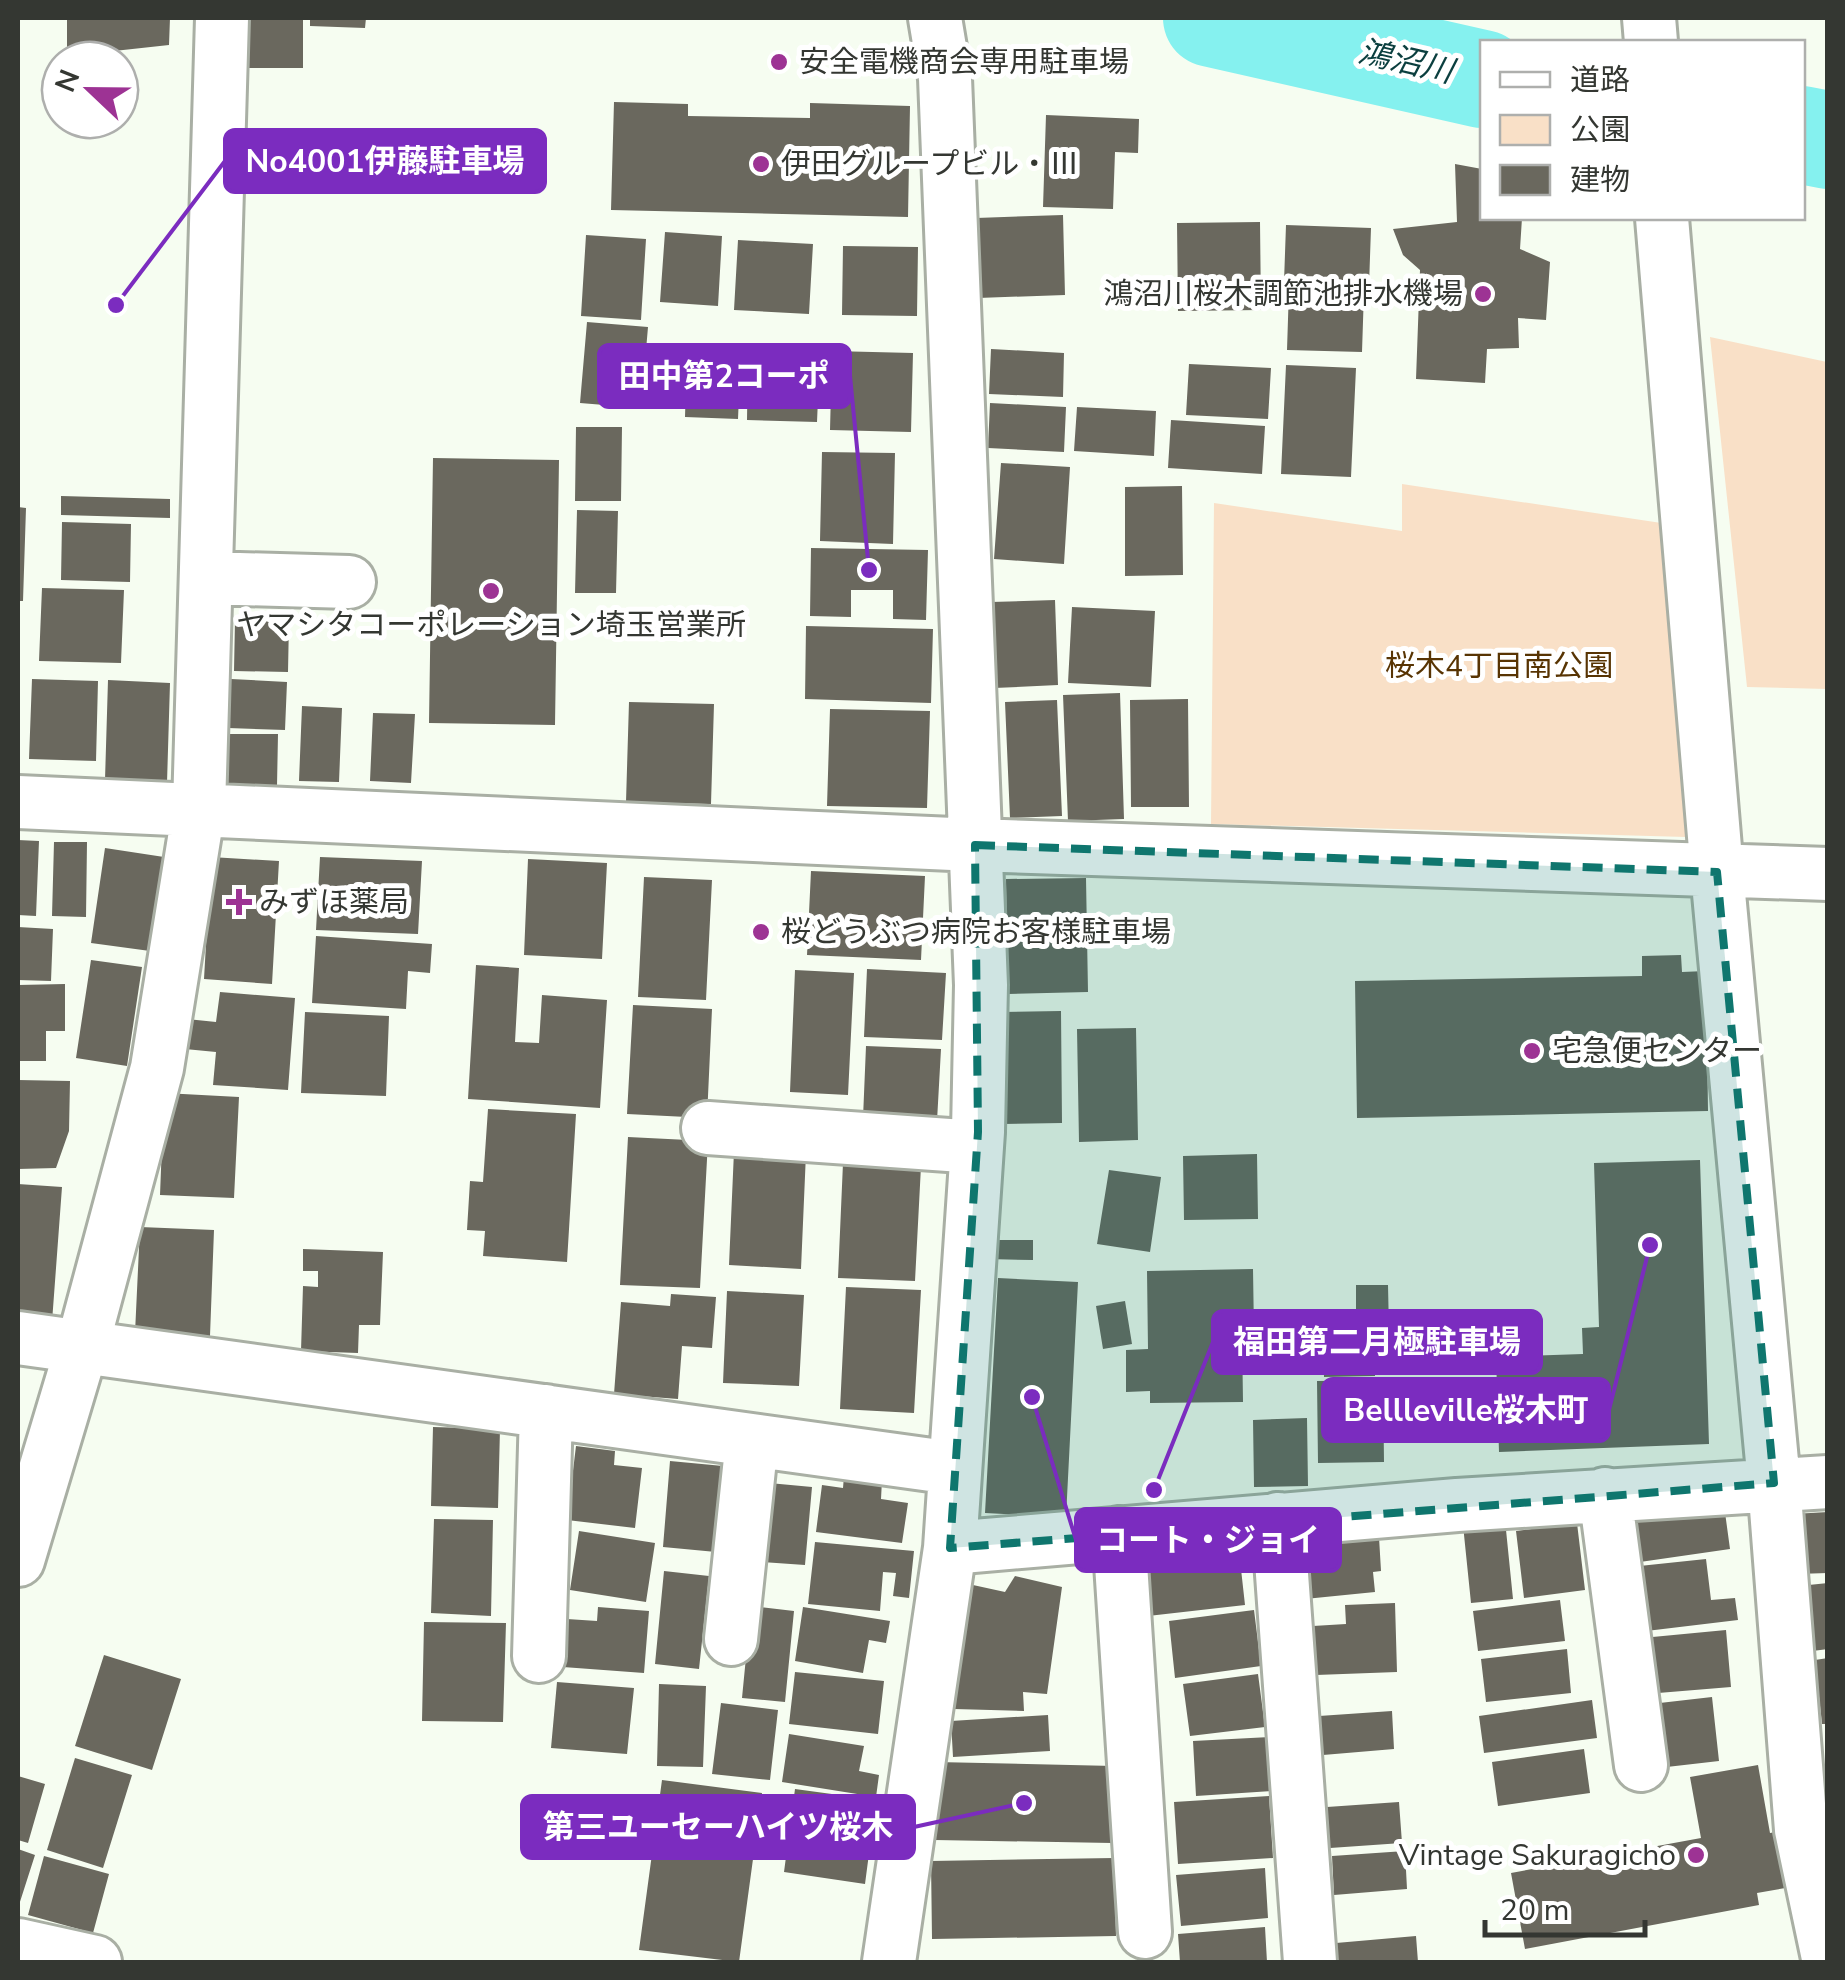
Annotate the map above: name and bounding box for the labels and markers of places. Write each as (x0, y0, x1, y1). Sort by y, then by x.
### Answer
place label: 安全電機商会専用駐車場 (799, 42, 1129, 83)
marker: 安全電機商会専用駐車場 (768, 51, 790, 73)
callout: No4001伊藤駐車場 (225, 130, 545, 192)
place label: 伊田グループビル・Ⅲ (781, 144, 1079, 185)
marker: 伊田グループビル・Ⅲ (750, 153, 772, 175)
place label: 鴻沼川桜木調節池排水機場 (1103, 274, 1463, 315)
marker: 鴻沼川桜木調節池排水機場 (1472, 283, 1494, 305)
callout: 田中第2コーポ (599, 345, 850, 407)
marker: ヤマシタコーポレーション埼玉営業所 (480, 580, 502, 602)
place label: ヤマシタコーポレーション埼玉営業所 (236, 605, 746, 646)
place label: みずほ薬局 (259, 882, 409, 923)
marker: みずほ薬局 (228, 891, 250, 913)
place label: 桜どうぶつ病院お客様駐車場 (781, 912, 1171, 953)
marker: 桜どうぶつ病院お客様駐車場 (750, 921, 772, 943)
place label: 宅急便センター (1552, 1031, 1762, 1072)
marker: 宅急便センター (1521, 1040, 1543, 1062)
callout: 福田第二月極駐車場 (1213, 1311, 1541, 1373)
callout: Bellleville桜木町 (1323, 1379, 1609, 1441)
callout: コート・ジョイ (1076, 1509, 1340, 1571)
callout: 第三ユーセーハイツ桜木 (522, 1796, 914, 1858)
place label: Vintage Sakuragicho (1398, 1835, 1676, 1876)
marker: Vintage Sakuragicho (1685, 1844, 1707, 1866)

